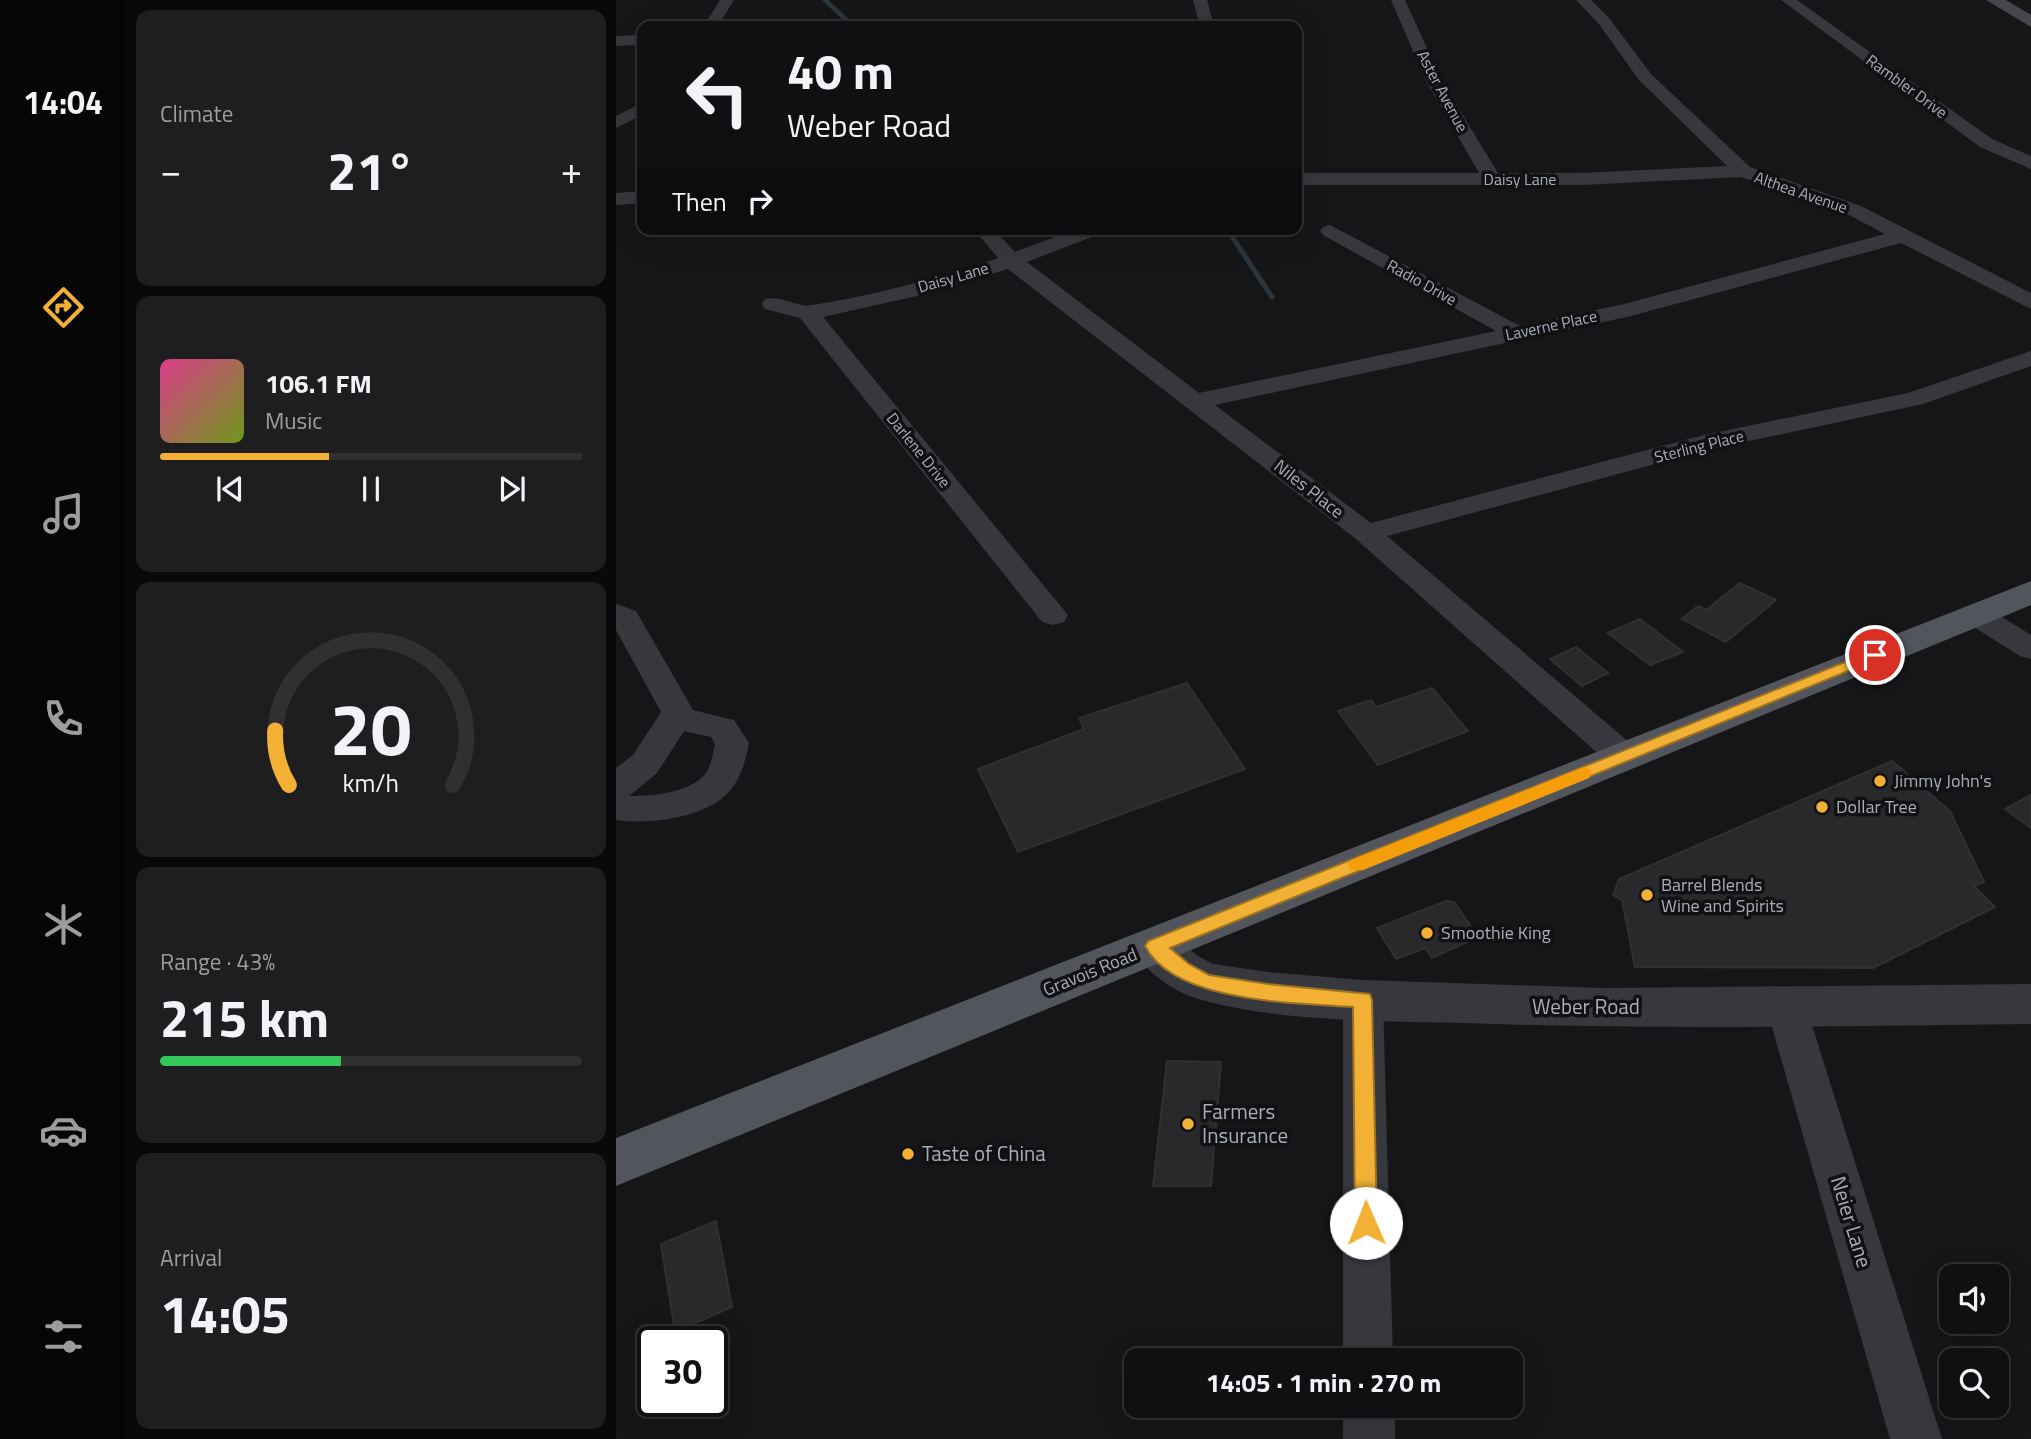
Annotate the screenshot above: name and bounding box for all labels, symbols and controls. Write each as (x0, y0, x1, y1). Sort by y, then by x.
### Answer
text: 40 m (787, 33, 894, 108)
street label: Aster Avenue (1411, 46, 1475, 136)
street label: Rambler Drive (1861, 48, 1953, 124)
icon: left (672, 49, 763, 140)
text: 14:04 (23, 78, 103, 126)
text: Climate (160, 96, 233, 131)
text: Weber Road (787, 101, 951, 149)
text: 21° (327, 131, 415, 210)
text: − (160, 141, 181, 199)
text: + (561, 141, 582, 199)
street label: Althea Avenue (1751, 165, 1851, 219)
street label: Daisy Lane (1484, 167, 1556, 191)
text: Then (672, 182, 727, 221)
icon: right (741, 182, 779, 220)
street label: Radio Drive (1383, 253, 1461, 311)
street label: Daisy Lane (915, 255, 991, 299)
icon: directions (39, 283, 88, 332)
street label: Laverne Place (1503, 304, 1599, 346)
text: 106.1 FM (265, 364, 372, 403)
text: Music (265, 403, 322, 438)
street label: Darlene Drive (881, 407, 957, 493)
street label: Sterling Place (1652, 423, 1746, 469)
street label: Niles Place (1269, 453, 1350, 525)
icon: previous (211, 470, 249, 508)
icon: pause (352, 470, 390, 508)
icon: next (493, 470, 531, 508)
icon: music (39, 489, 88, 538)
pin (1845, 625, 1905, 685)
icon: arrive (1856, 636, 1894, 674)
text: 20 (330, 674, 412, 784)
icon: phone (39, 694, 88, 743)
text: km/h (343, 764, 399, 802)
place label: Jimmy John's (1894, 767, 1992, 794)
marker: Jimmy John's (1872, 773, 1888, 789)
place label: Dollar Tree (1836, 793, 1917, 820)
marker: Dollar Tree (1814, 799, 1830, 815)
place label: Barrel Blends Wine and Spirits (1661, 871, 1784, 919)
marker: Barrel Blends Wine and Spirits (1639, 887, 1655, 903)
icon: climate (39, 900, 88, 949)
place label: Smoothie King (1441, 919, 1551, 946)
marker: Smoothie King (1419, 925, 1435, 941)
street label: Gravois Road (1039, 940, 1141, 1003)
text: Range · 43% (160, 944, 275, 979)
text: 215 km (160, 978, 329, 1057)
street label: Weber Road (1532, 990, 1640, 1022)
place label: Farmers Insurance (1202, 1095, 1288, 1151)
icon: car (39, 1106, 88, 1155)
marker: Farmers Insurance (1180, 1116, 1196, 1132)
place label: Taste of China (922, 1137, 1046, 1169)
marker: Taste of China (900, 1146, 916, 1162)
street label: Neier Lane (1823, 1172, 1881, 1271)
position arrow (1329, 1186, 1403, 1260)
text: Arrival (160, 1240, 222, 1275)
map controls (1939, 1264, 2009, 1418)
button: sound (1939, 1264, 2009, 1334)
text: 14:05 (160, 1274, 290, 1353)
icon: filters (39, 1312, 88, 1361)
speed limit sign: 30 (637, 1326, 728, 1417)
button: search (1939, 1348, 2009, 1418)
text: 14:05 · 1 min · 270 m (1206, 1363, 1441, 1402)

